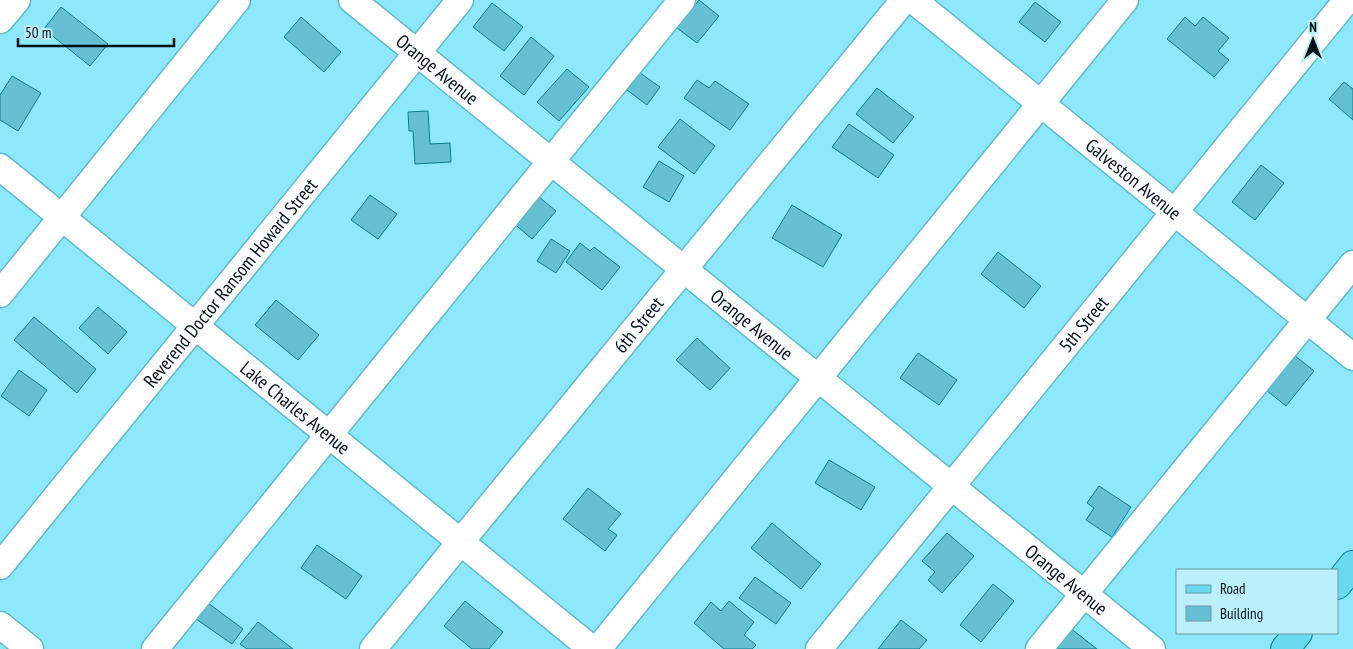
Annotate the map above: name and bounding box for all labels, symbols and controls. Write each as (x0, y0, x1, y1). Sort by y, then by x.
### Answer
scale bar (18, 15, 174, 47)
north arrow (1288, 15, 1338, 65)
text: N (1309, 18, 1317, 36)
text: 50 m (25, 23, 51, 42)
street label: Orange Avenue (391, 29, 484, 110)
street label: Galveston Avenue (1081, 133, 1186, 225)
street label: Reverend Doctor Ransom Howard Street (138, 173, 323, 392)
street label: Orange Avenue (706, 284, 798, 365)
street label: 5th Street (1053, 290, 1114, 357)
street label: 6th Street (608, 291, 669, 358)
street label: Lake Charles Avenue (236, 356, 355, 459)
street label: Orange Avenue (1020, 539, 1113, 620)
legend (1176, 569, 1338, 634)
text: Road (1220, 579, 1246, 598)
text: Building (1220, 604, 1263, 623)

